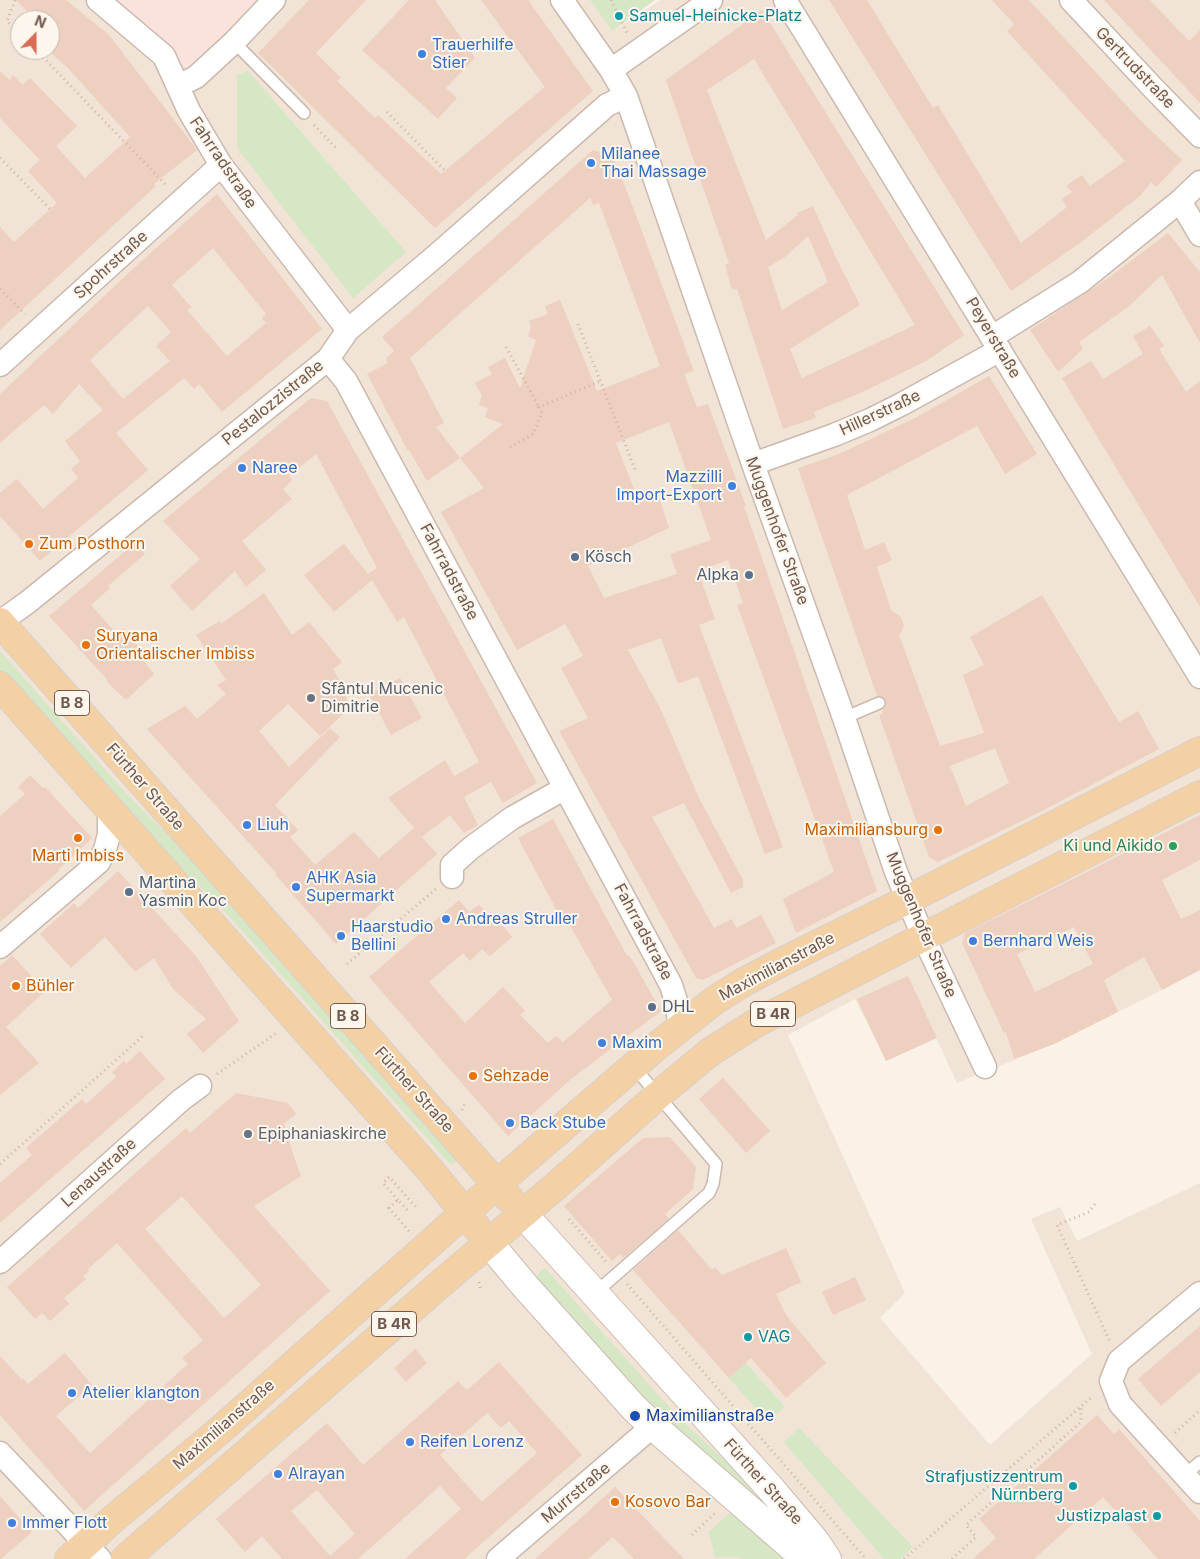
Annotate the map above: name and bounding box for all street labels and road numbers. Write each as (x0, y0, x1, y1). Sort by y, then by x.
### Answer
street label: Gertrudstraße (1091, 23, 1179, 113)
street label: Fahrradstraße (185, 114, 261, 212)
street label: Spohrstraße (70, 227, 152, 303)
street label: Peyerstraße (961, 294, 1025, 382)
street label: Pestalozzistraße (218, 356, 328, 450)
street label: Hillerstraße (837, 386, 923, 440)
street label: Muggenhofer Straße (741, 454, 813, 608)
street label: Fahrradstraße (416, 520, 482, 624)
road number: B 8 (54, 690, 90, 716)
street label: Fürther Straße (102, 740, 188, 834)
street label: Muggenhofer Straße (882, 849, 960, 1001)
street label: Fahrradstraße (610, 880, 676, 984)
street label: Maximilianstraße (716, 928, 838, 1006)
road number: B 4R (750, 1002, 796, 1026)
road number: B 8 (330, 1004, 366, 1028)
street label: Fürther Straße (370, 1043, 458, 1137)
street label: Lenaustraße (58, 1134, 140, 1212)
road number: B 4R (372, 1312, 416, 1336)
street label: Maximilianstraße (169, 1376, 279, 1474)
street label: Fürther Straße (719, 1435, 807, 1529)
street label: Murrstraße (538, 1459, 614, 1527)

